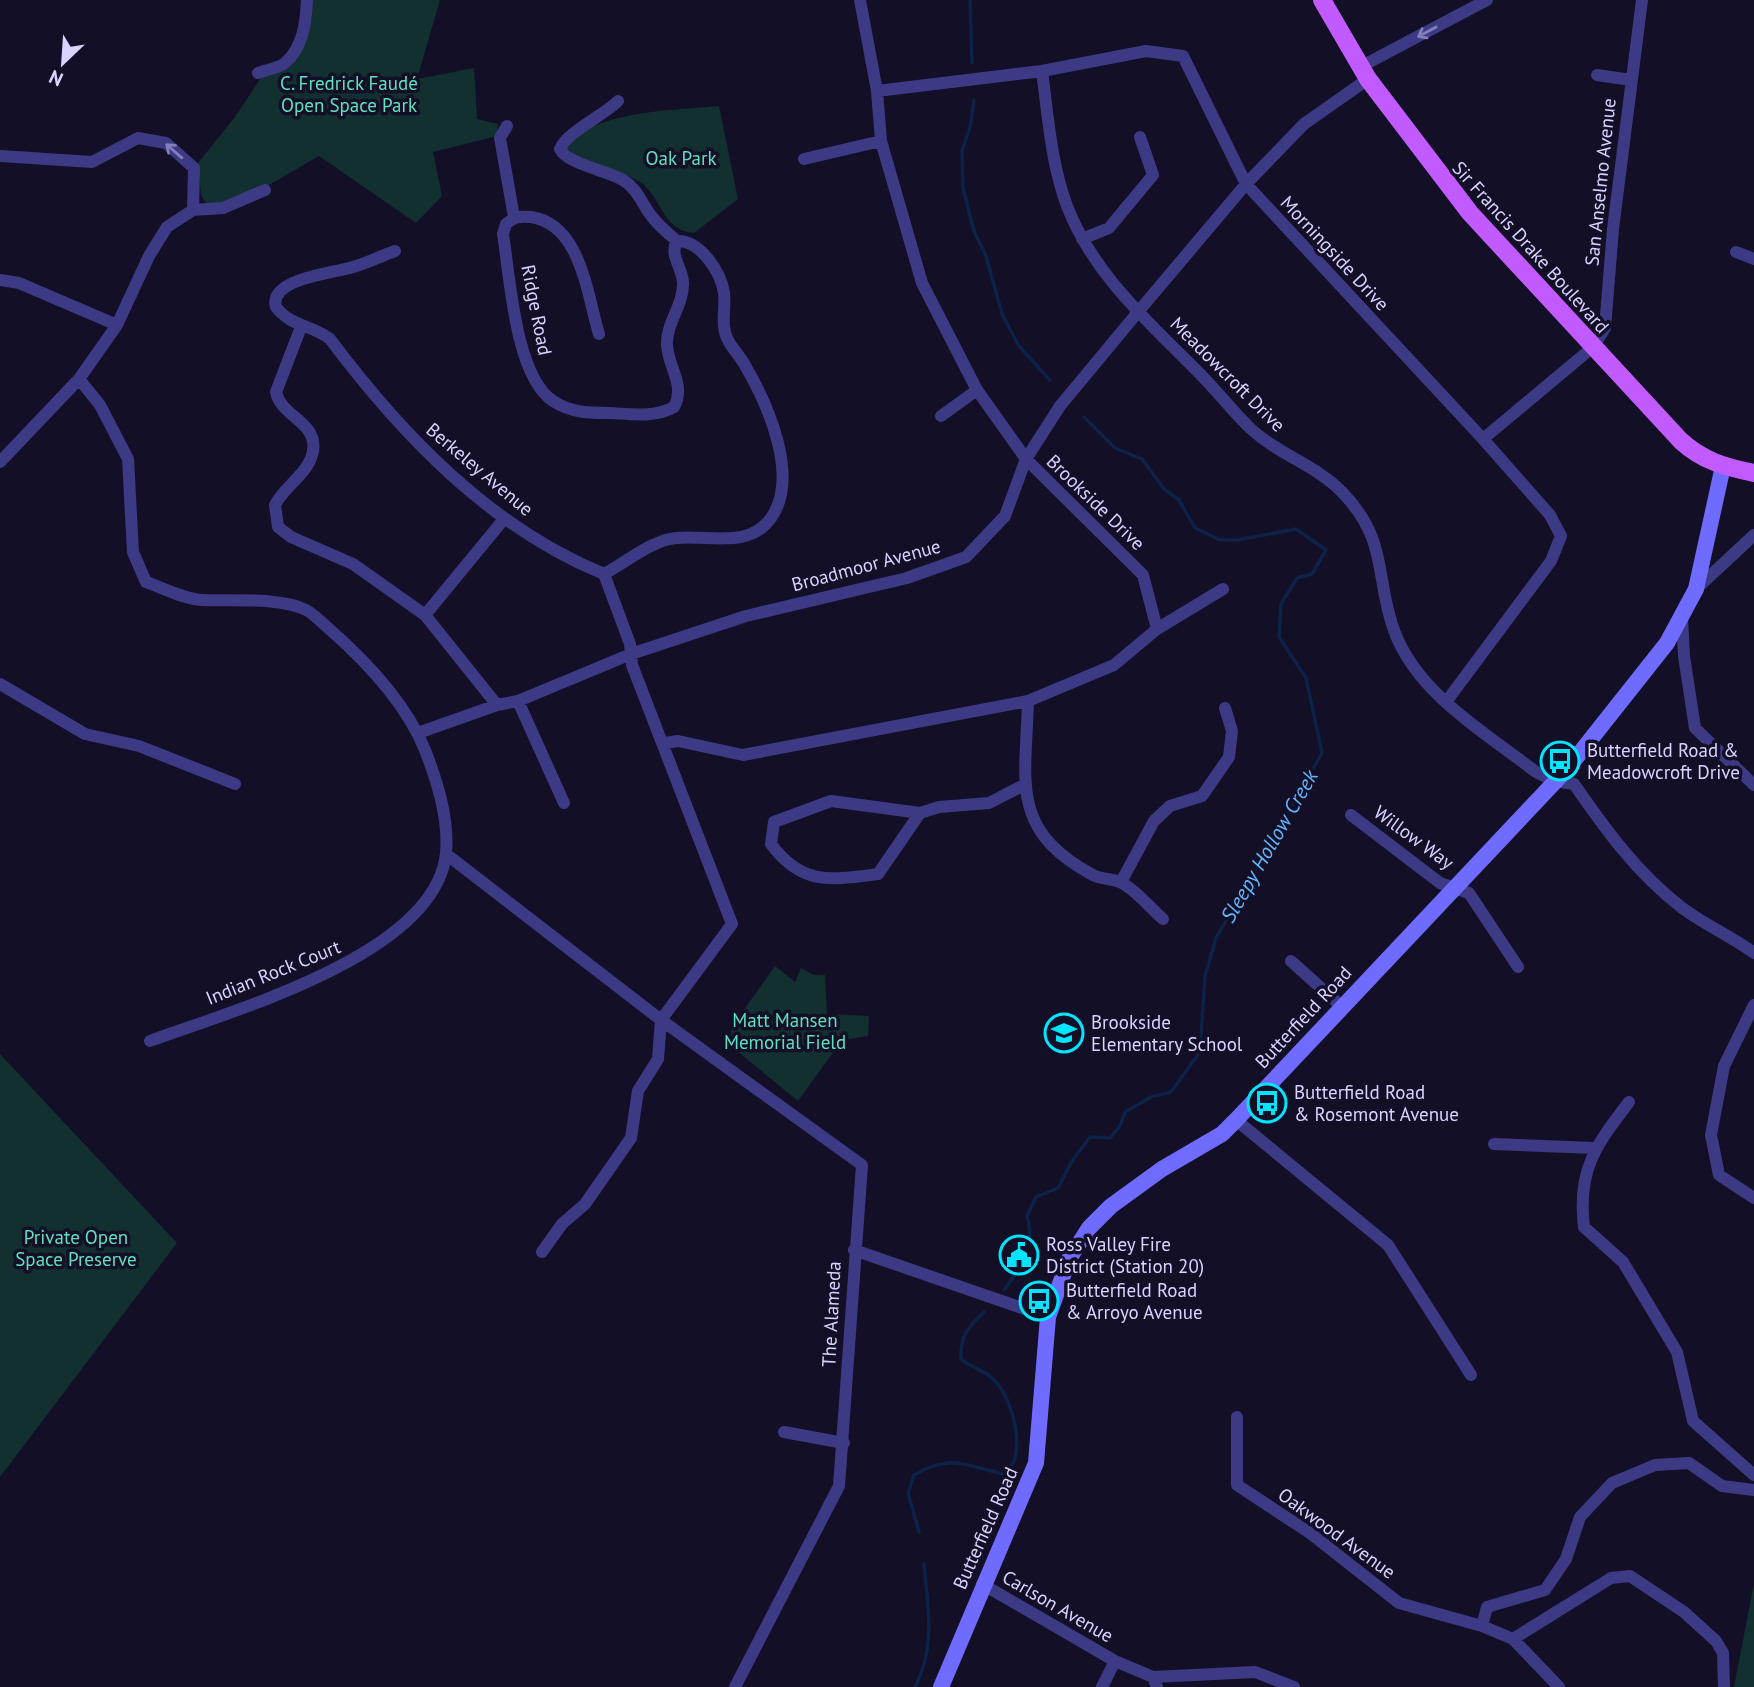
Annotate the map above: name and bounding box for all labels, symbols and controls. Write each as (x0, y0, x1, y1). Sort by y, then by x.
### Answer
one-way arrow (1417, 25, 1437, 39)
north arrow (28, 28, 98, 98)
text: N (45, 65, 67, 92)
park label: C. Fredrick Faudé Open Space Park (280, 71, 418, 117)
street label: San Anselmo Avenue (1579, 97, 1621, 267)
one-way arrow (165, 143, 183, 159)
park label: Oak Park (646, 146, 716, 170)
street label: Sir Francis Drake Boulevard (1447, 156, 1615, 338)
street label: Morningside Drive (1276, 191, 1394, 315)
street label: Ridge Road (516, 263, 558, 357)
street label: Meadowcroft Drive (1165, 311, 1291, 437)
street label: Berkeley Avenue (422, 417, 538, 521)
street label: Brookside Drive (1042, 449, 1150, 555)
street label: Broadmoor Avenue (789, 534, 943, 596)
place label: Butterfield Road & Meadowcroft Drive (1587, 738, 1740, 784)
bus stop icon: Butterfield Road & Meadowcroft Drive (1539, 740, 1581, 782)
water label: Sleepy Hollow Creek (1214, 763, 1324, 927)
street label: Willow Way (1369, 800, 1459, 874)
street label: Indian Rock Court (202, 934, 344, 1010)
street label: Butterfield Road (1250, 961, 1356, 1073)
park label: Matt Mansen Memorial Field (724, 1008, 846, 1054)
place label: Brookside Elementary School (1091, 1010, 1243, 1056)
school or university icon: Brookside Elementary School (1043, 1012, 1085, 1054)
place label: Butterfield Road & Rosemont Avenue (1294, 1080, 1459, 1126)
bus stop icon: Butterfield Road & Rosemont Avenue (1246, 1082, 1288, 1124)
park label: Private Open Space Preserve (15, 1225, 137, 1271)
place label: Ross Valley Fire District (Station 20) (1046, 1232, 1204, 1278)
public building icon: Ross Valley Fire District (Station 20) (998, 1234, 1040, 1276)
street label: The Alameda (816, 1261, 846, 1367)
place label: Butterfield Road & Arroyo Avenue (1066, 1278, 1203, 1324)
bus stop icon: Butterfield Road & Arroyo Avenue (1018, 1280, 1060, 1322)
street label: Butterfield Road (947, 1463, 1023, 1593)
street label: Oakwood Avenue (1273, 1482, 1401, 1584)
street label: Carlson Avenue (998, 1565, 1118, 1647)

